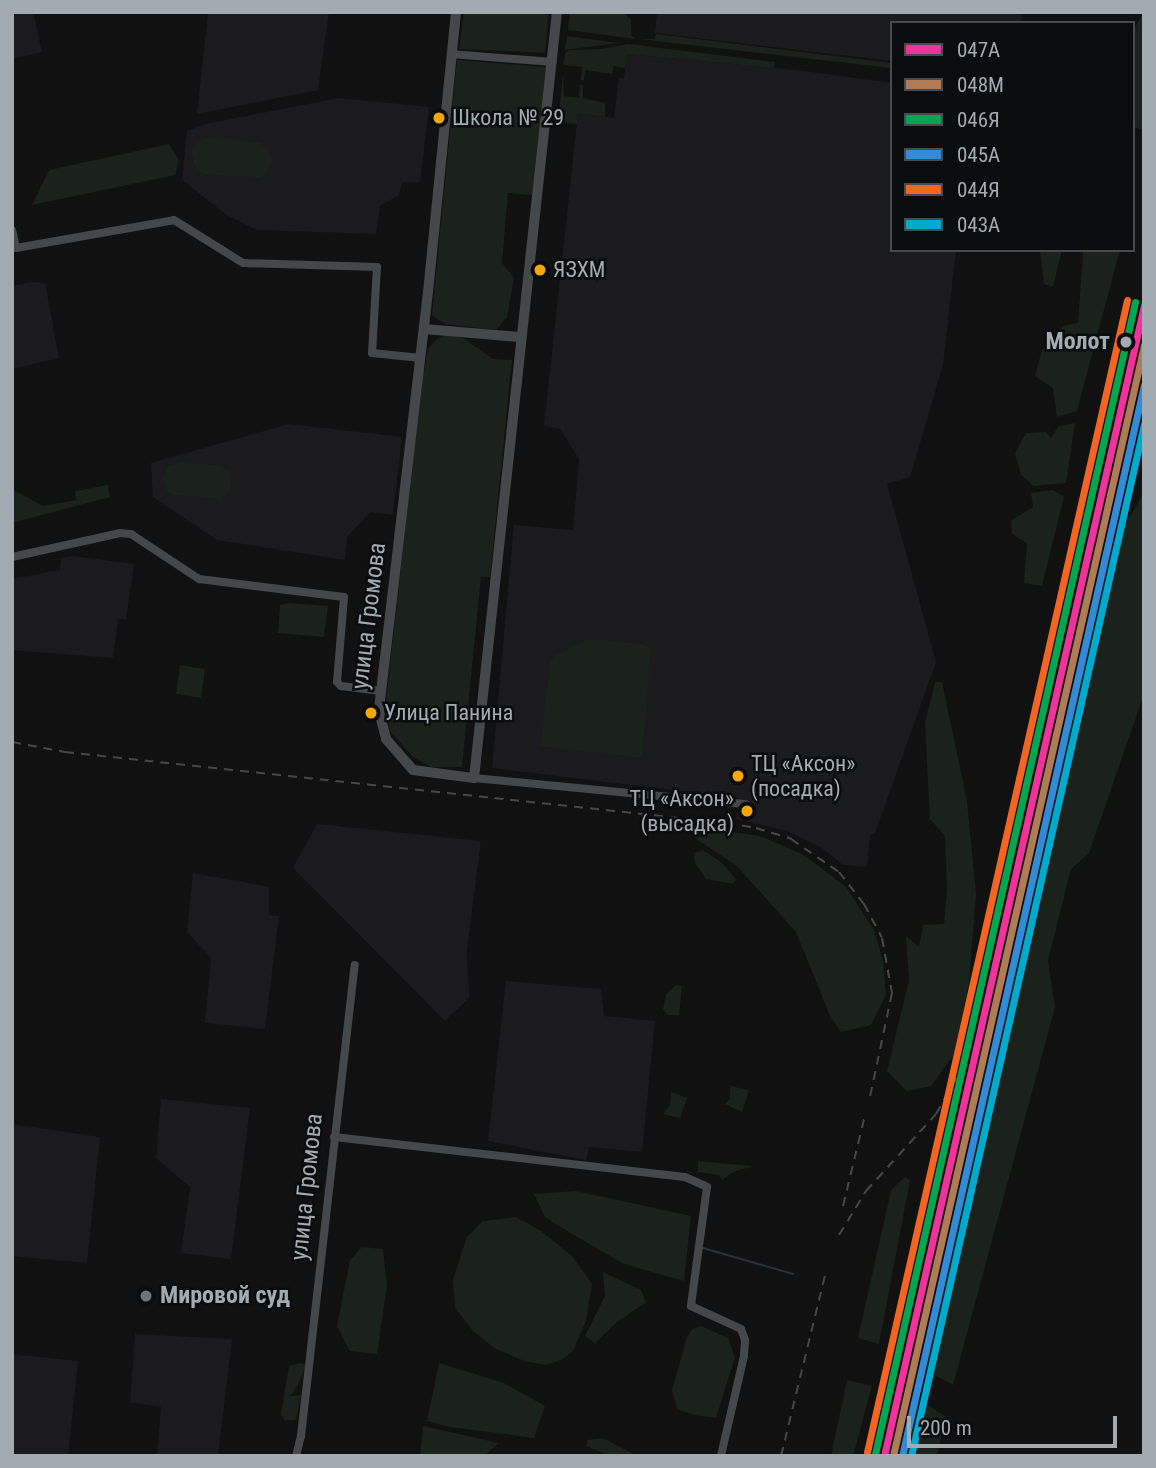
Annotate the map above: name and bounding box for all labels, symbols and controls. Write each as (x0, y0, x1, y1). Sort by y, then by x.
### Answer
legend (890, 21, 1135, 252)
text: 047А (957, 38, 1000, 62)
text: 048М (957, 73, 1004, 97)
place label: Школа № 29 (452, 105, 564, 131)
text: 046Я (957, 108, 1000, 132)
marker: Школа № 29 (432, 111, 446, 125)
text: 045А (957, 143, 1000, 167)
text: 044Я (957, 178, 1000, 202)
text: 043А (957, 213, 1000, 237)
place label: ЯЗХМ (553, 257, 605, 283)
marker: ЯЗХМ (533, 263, 547, 277)
place label: Молот (1046, 328, 1110, 356)
marker: Молот (1116, 332, 1136, 352)
street label: улица Громова (346, 541, 392, 691)
place label: Улица Панина (384, 700, 513, 726)
marker: Улица Панина (364, 706, 378, 720)
place label: ТЦ «Аксон» (посадка) (751, 750, 855, 802)
marker: ТЦ «Аксон» (посадка) (731, 769, 745, 783)
place label: ТЦ «Аксон» (высадка) (630, 785, 734, 836)
marker: ТЦ «Аксон» (высадка) (740, 804, 754, 818)
street label: улица Громова (285, 1112, 329, 1262)
place label: Мировой суд (160, 1282, 290, 1310)
marker: Мировой суд (138, 1288, 154, 1304)
scale bar (911, 1402, 1121, 1446)
text: 200 m (920, 1416, 972, 1440)

